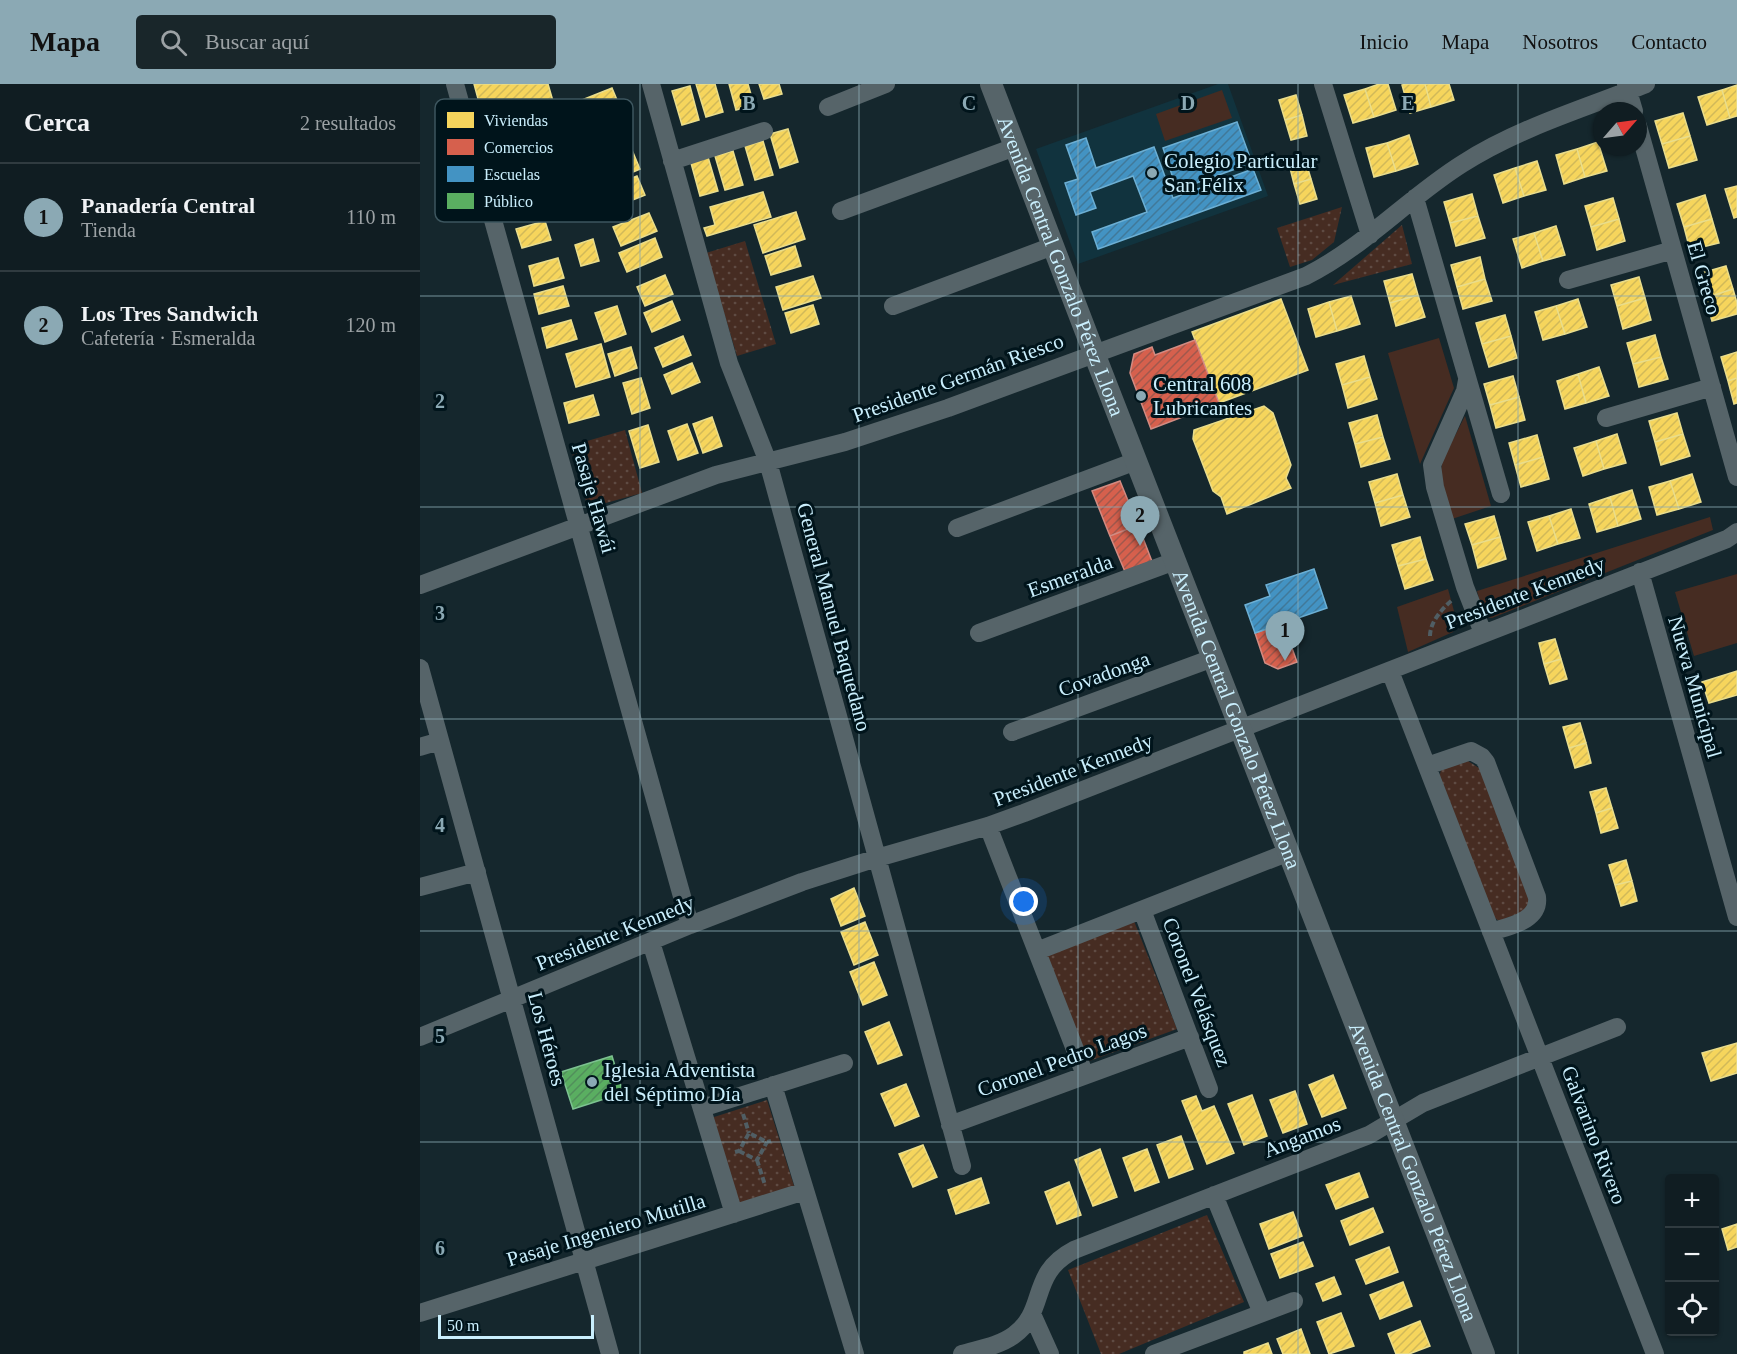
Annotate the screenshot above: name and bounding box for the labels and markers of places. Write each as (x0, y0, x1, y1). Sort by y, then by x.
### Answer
place label: Colegio Particular San Félix (1164, 149, 1317, 197)
marker: Colegio Particular San Félix (1145, 166, 1159, 180)
place label: Central 608 Lubricantes (1153, 372, 1252, 420)
marker: Central 608 Lubricantes (1134, 389, 1148, 403)
pin: 2 (1120, 496, 1160, 546)
pin: 1 (1266, 612, 1304, 661)
place label: Iglesia Adventista del Séptimo Día (604, 1058, 756, 1106)
marker: Iglesia Adventista del Séptimo Día (585, 1075, 599, 1089)

